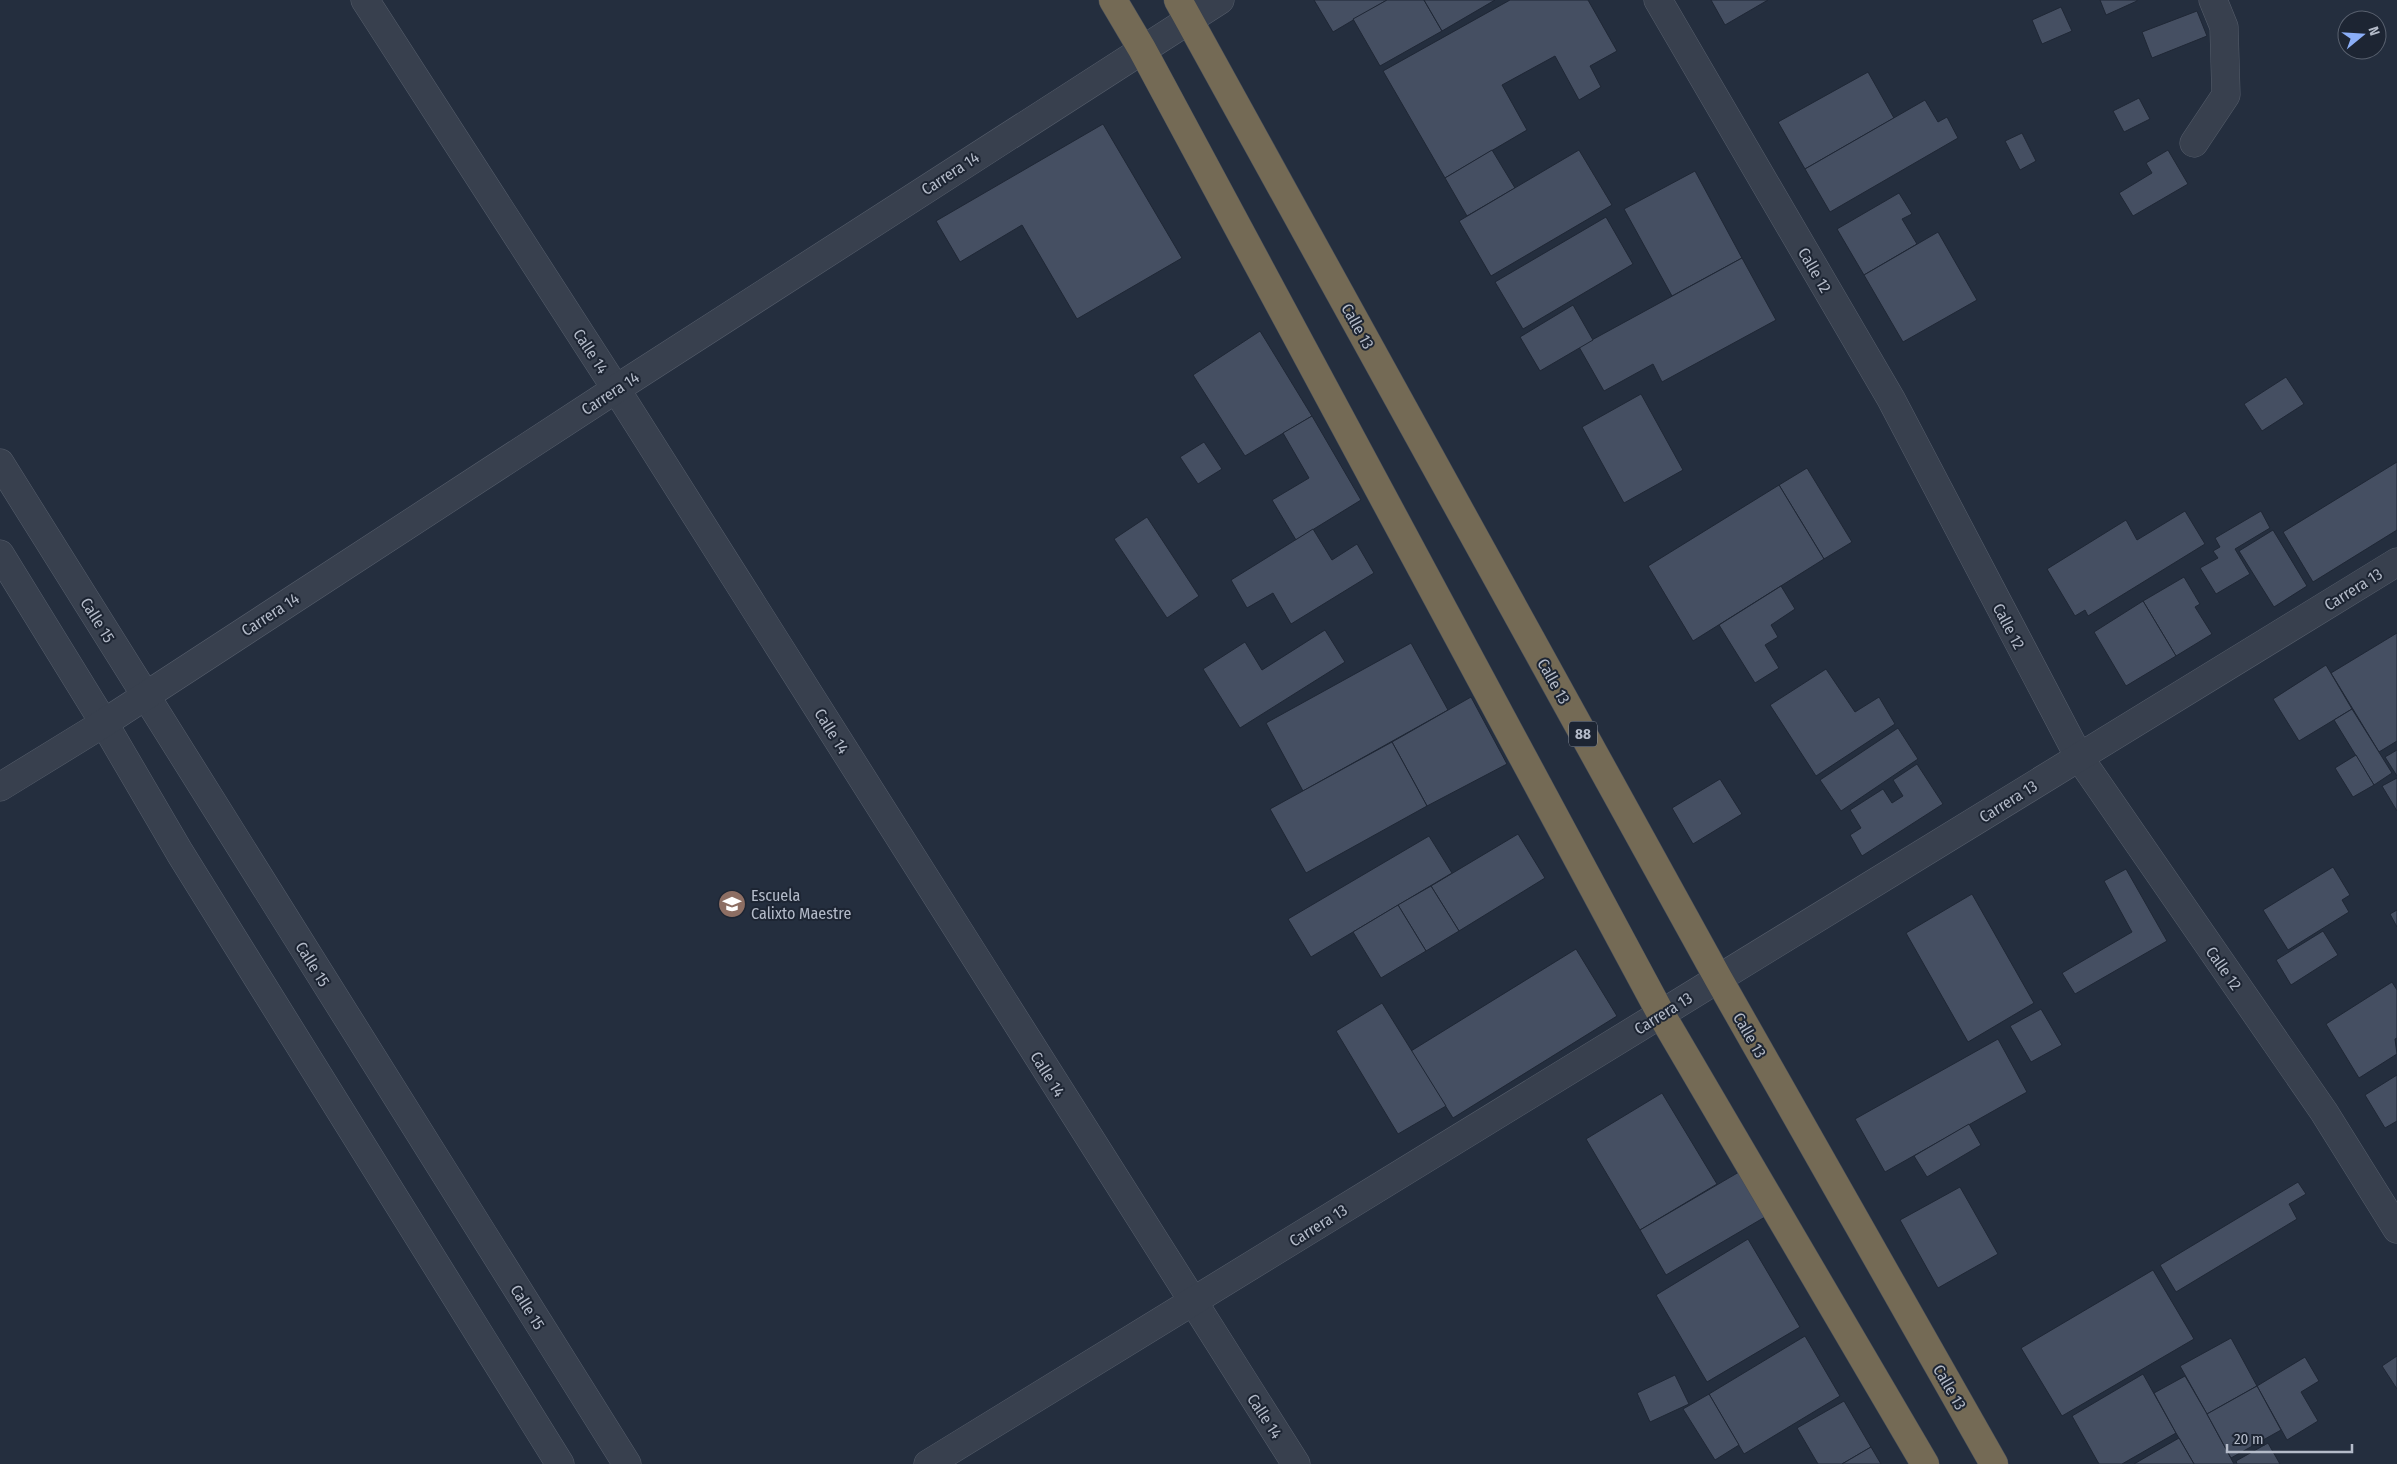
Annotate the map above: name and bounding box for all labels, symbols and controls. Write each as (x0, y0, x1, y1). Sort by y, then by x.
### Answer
north arrow (2337, 10, 2387, 60)
text: N (2365, 25, 2383, 38)
street label: Carrera 14 (918, 148, 983, 199)
street label: Calle 12 (1794, 244, 1835, 296)
street label: Calle 13 (1337, 300, 1378, 352)
street label: Calle 14 (569, 325, 612, 377)
street label: Carrera 14 (578, 368, 643, 419)
street label: Carrera 13 (2321, 564, 2386, 615)
street label: Carrera 14 (238, 589, 303, 640)
street label: Calle 15 (76, 594, 119, 646)
street label: Calle 12 (1989, 600, 2028, 652)
street label: Calle 13 (1533, 655, 1574, 707)
street label: Calle 14 (810, 705, 853, 758)
road number: 88 (1569, 722, 1597, 746)
street label: Carrera 13 (1976, 776, 2041, 827)
place label: Escuela Calixto Maestre (751, 886, 851, 923)
school or university icon: Escuela Calixto Maestre (717, 889, 747, 919)
street label: Calle 15 (291, 938, 334, 990)
street label: Calle 12 (2202, 943, 2245, 994)
street label: Carrera 13 (1631, 988, 1696, 1039)
street label: Calle 13 (1729, 1009, 1770, 1061)
street label: Calle 14 (1026, 1048, 1069, 1101)
street label: Carrera 13 (1286, 1200, 1351, 1251)
street label: Calle 15 (506, 1281, 549, 1333)
street label: Calle 13 (1929, 1361, 1970, 1413)
street label: Calle 14 (1243, 1390, 1286, 1442)
scale bar (2227, 1422, 2352, 1454)
text: 20 m (2234, 1430, 2264, 1448)

